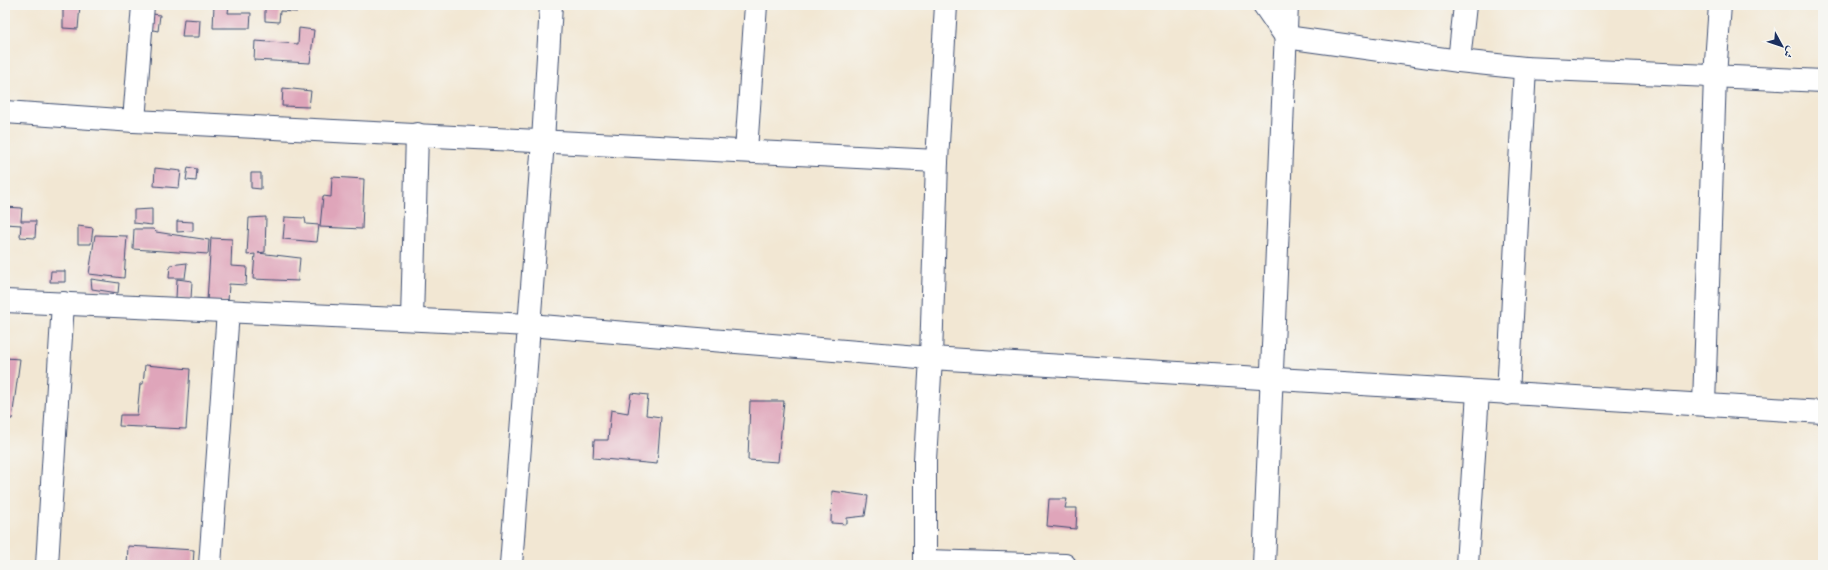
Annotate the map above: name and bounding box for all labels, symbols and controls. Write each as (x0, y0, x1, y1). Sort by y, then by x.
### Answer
north arrow (1762, 26, 1802, 66)
text: ش (1779, 42, 1799, 61)

